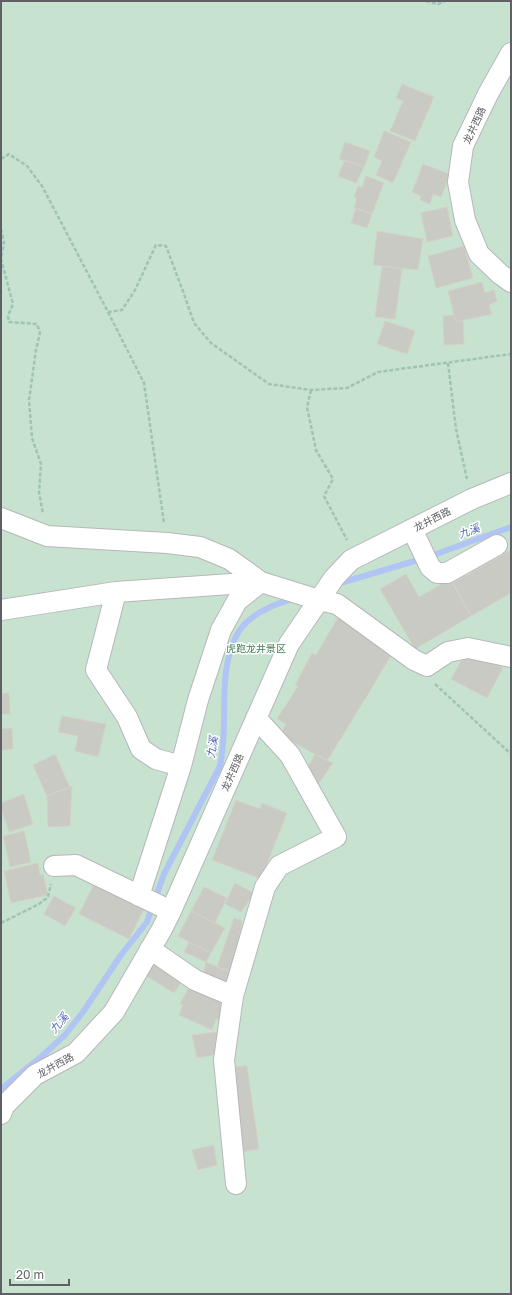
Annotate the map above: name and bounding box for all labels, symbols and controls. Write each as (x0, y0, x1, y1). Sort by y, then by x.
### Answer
street label: 龙井西路 (460, 104, 488, 146)
street label: 龙井西路 (411, 505, 453, 533)
water label: 九溪 (456, 520, 482, 540)
park label: 虎跑龙井景区 (226, 642, 286, 654)
water label: 九溪 (203, 734, 220, 759)
street label: 龙井西路 (218, 751, 246, 793)
water label: 九溪 (47, 1009, 71, 1035)
street label: 龙井西路 (35, 1050, 75, 1080)
scale bar (10, 1261, 69, 1287)
text: 20 m (16, 1267, 44, 1282)

